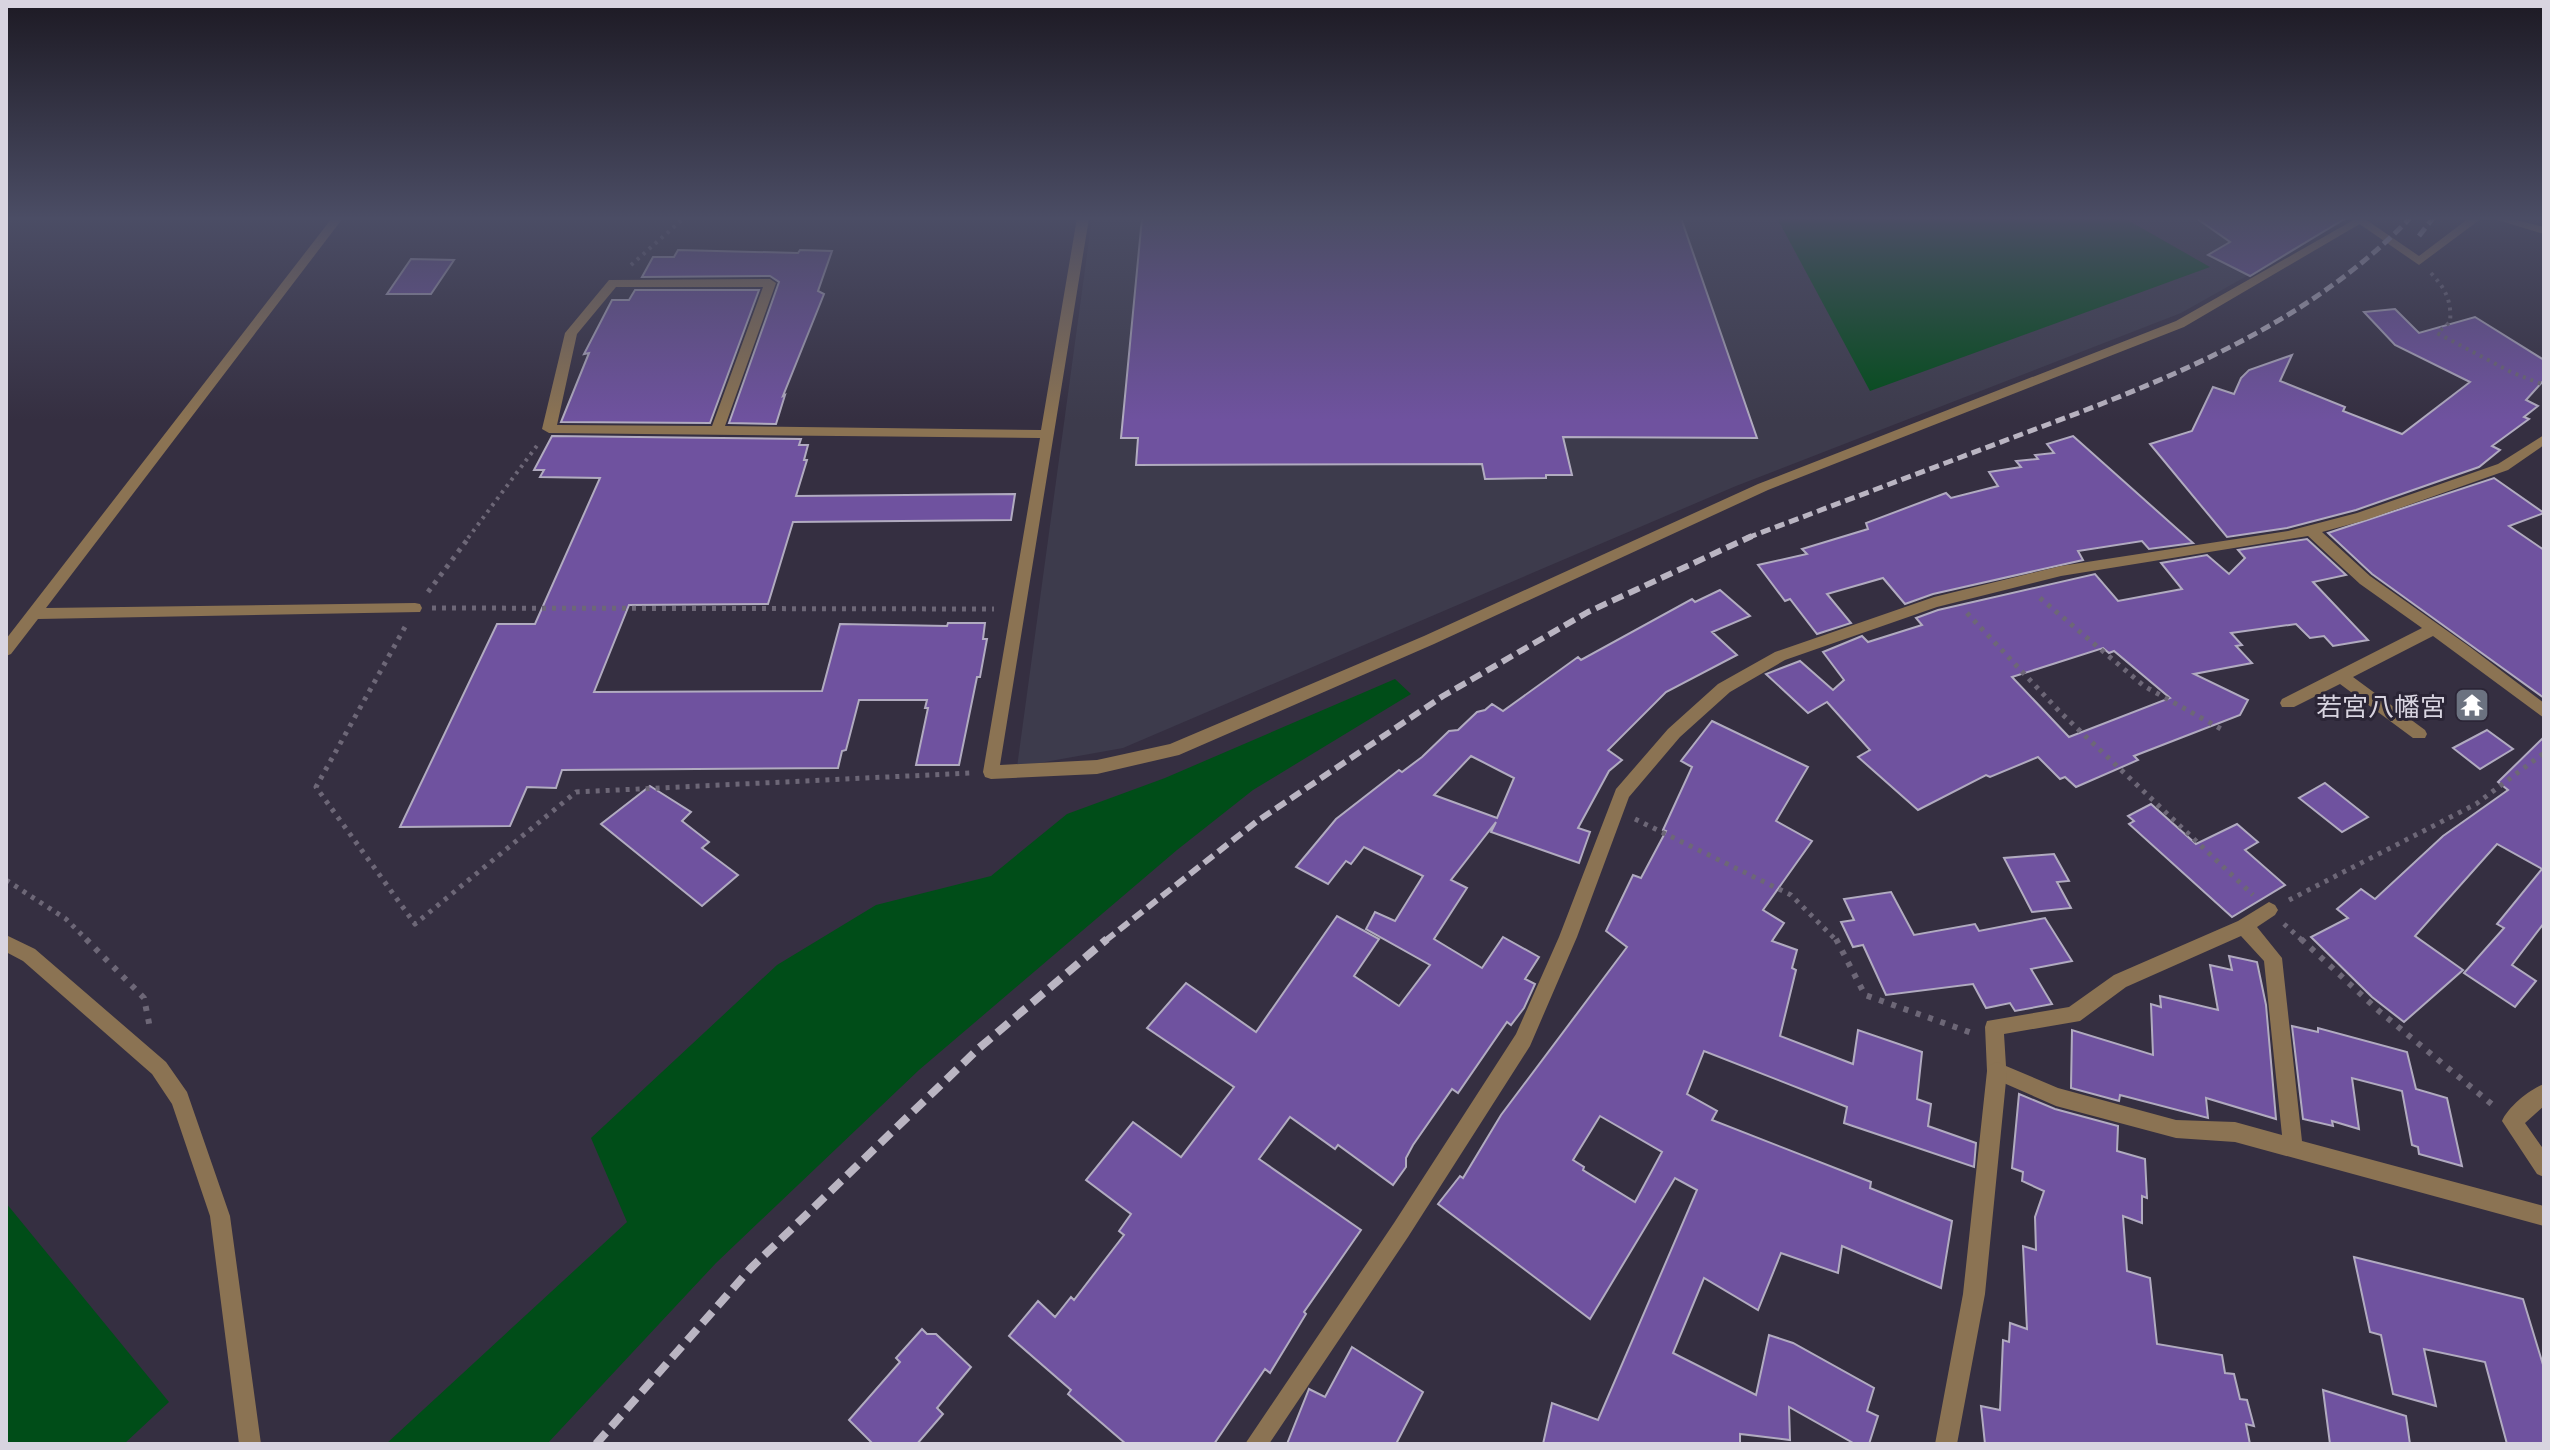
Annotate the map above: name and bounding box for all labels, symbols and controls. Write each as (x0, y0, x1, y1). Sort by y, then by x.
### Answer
temple icon: 若宮八幡宮 (2453, 686, 2491, 724)
place label: 若宮八幡宮 (2316, 690, 2446, 721)

